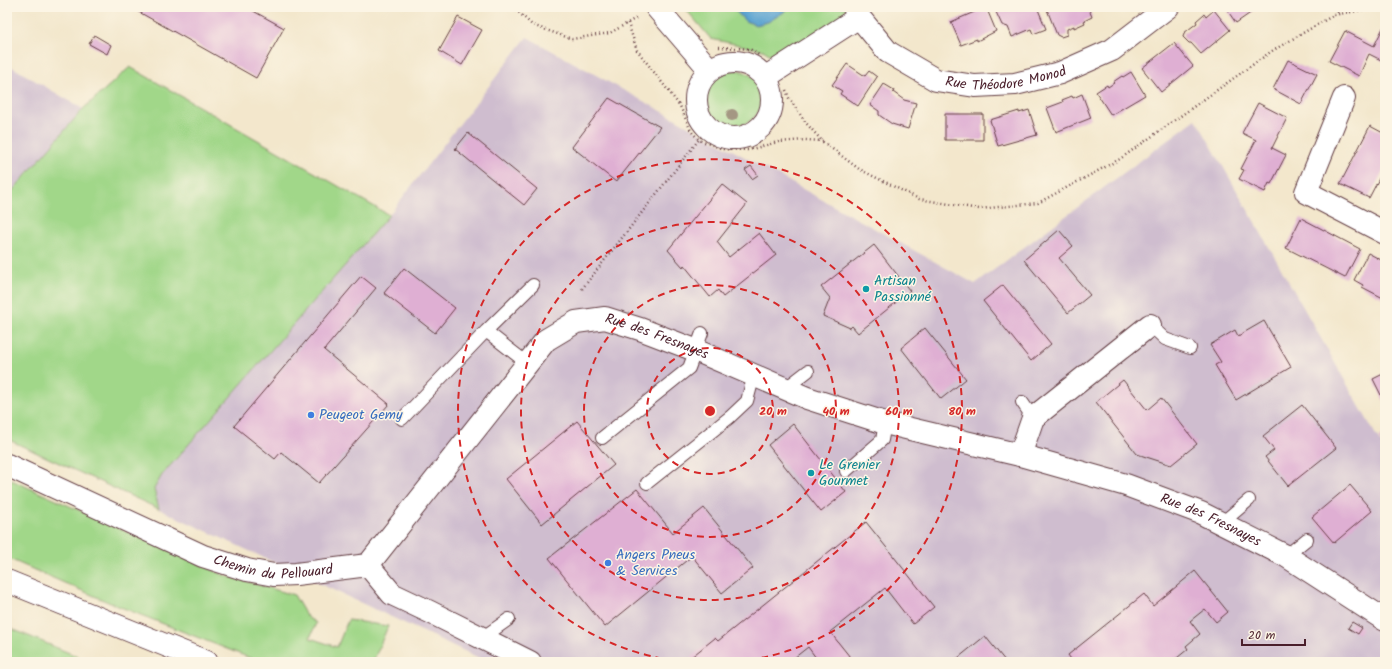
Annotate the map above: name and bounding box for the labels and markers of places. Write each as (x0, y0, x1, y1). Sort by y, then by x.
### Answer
place label: Artisan Passionné (874, 270, 932, 308)
marker: Artisan Passionné (861, 284, 871, 294)
place label: Peugeot Gemy (319, 404, 403, 426)
centre of rings (703, 404, 717, 418)
marker: Peugeot Gemy (306, 410, 316, 420)
place label: Le Grenier Gourmet (819, 454, 881, 492)
marker: Le Grenier Gourmet (806, 468, 816, 478)
place label: Angers Pneus & Services (616, 544, 695, 582)
marker: Angers Pneus & Services (603, 558, 613, 568)

